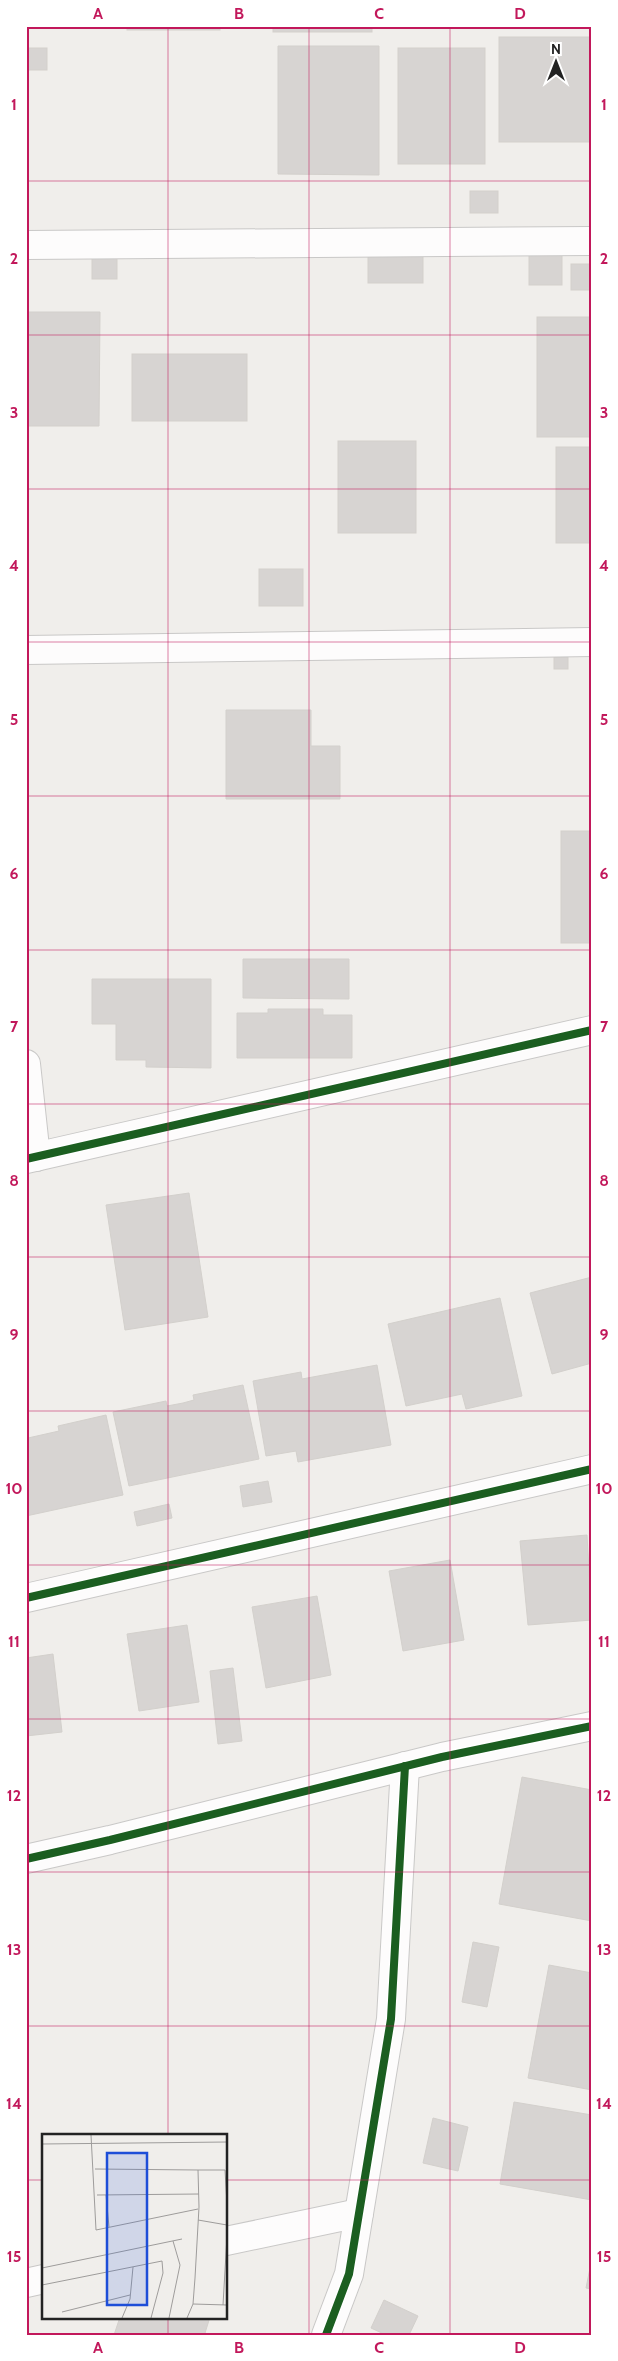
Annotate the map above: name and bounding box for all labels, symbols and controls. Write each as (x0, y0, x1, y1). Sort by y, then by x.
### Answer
text: A (93, 4, 103, 23)
text: B (234, 4, 244, 23)
text: C (374, 4, 384, 23)
text: D (514, 4, 526, 23)
north arrow (530, 38, 580, 88)
text: N (551, 40, 561, 58)
text: 1 (11, 95, 17, 114)
text: 1 (601, 95, 607, 114)
text: 2 (10, 249, 18, 268)
text: 2 (600, 249, 608, 268)
text: 3 (10, 403, 18, 422)
text: 3 (600, 403, 608, 422)
text: 4 (9, 556, 19, 575)
text: 4 (599, 556, 609, 575)
text: 5 (10, 710, 18, 729)
text: 5 (600, 710, 608, 729)
text: 6 (10, 864, 19, 883)
text: 6 (600, 864, 609, 883)
text: 7 (10, 1017, 19, 1036)
text: 7 (600, 1017, 609, 1036)
text: 8 (9, 1171, 19, 1190)
text: 8 (599, 1171, 609, 1190)
text: 9 (10, 1325, 19, 1344)
text: 9 (600, 1325, 609, 1344)
text: 10 (5, 1479, 23, 1498)
text: 10 (595, 1479, 613, 1498)
text: 11 (8, 1632, 20, 1651)
text: 11 (598, 1632, 610, 1651)
text: 12 (7, 1786, 21, 1805)
text: 12 (597, 1786, 611, 1805)
text: 13 (7, 1940, 21, 1959)
text: 13 (597, 1940, 611, 1959)
text: 14 (6, 2094, 22, 2113)
text: 14 (596, 2094, 612, 2113)
inset map (42, 2134, 228, 2318)
text: 15 (7, 2247, 21, 2266)
text: 15 (597, 2247, 611, 2266)
text: A (93, 2338, 103, 2357)
text: B (234, 2338, 244, 2357)
text: C (374, 2338, 384, 2357)
text: D (514, 2338, 526, 2357)

